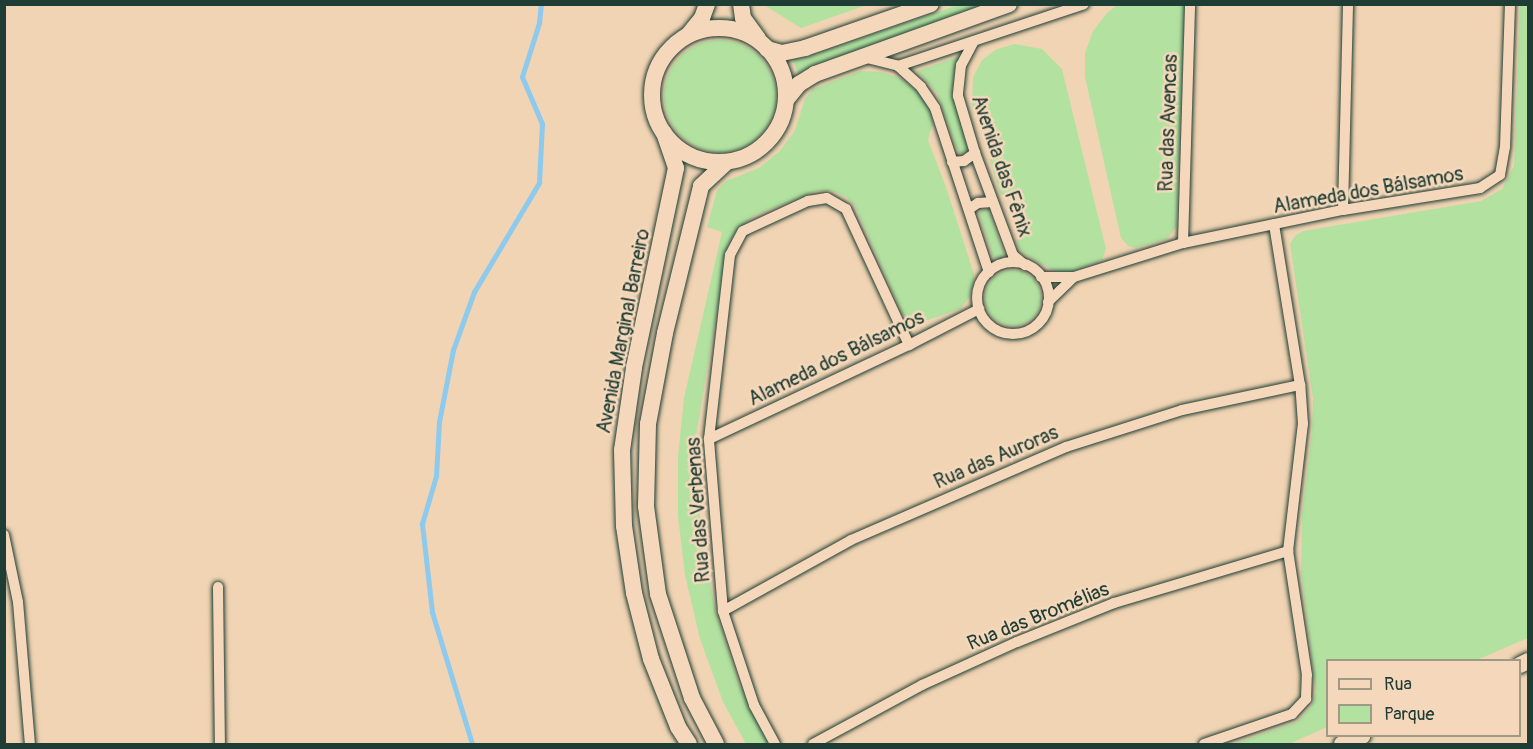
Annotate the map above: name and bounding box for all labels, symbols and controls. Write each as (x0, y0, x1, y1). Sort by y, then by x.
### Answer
street label: Rua das Avencas (1154, 54, 1182, 192)
street label: Avenida das Fênix (966, 92, 1038, 240)
street label: Alameda dos Bálsamos (1271, 161, 1465, 219)
street label: Avenida Marginal Barreiro (591, 227, 655, 435)
street label: Alameda dos Bálsamos (744, 305, 928, 411)
street label: Rua das Auroras (930, 420, 1062, 494)
street label: Rua das Verbenas (681, 437, 715, 583)
street label: Rua das Bromélias (964, 577, 1112, 655)
legend (1326, 659, 1521, 737)
text: Rua (1384, 673, 1412, 696)
text: Parque (1384, 703, 1434, 726)

